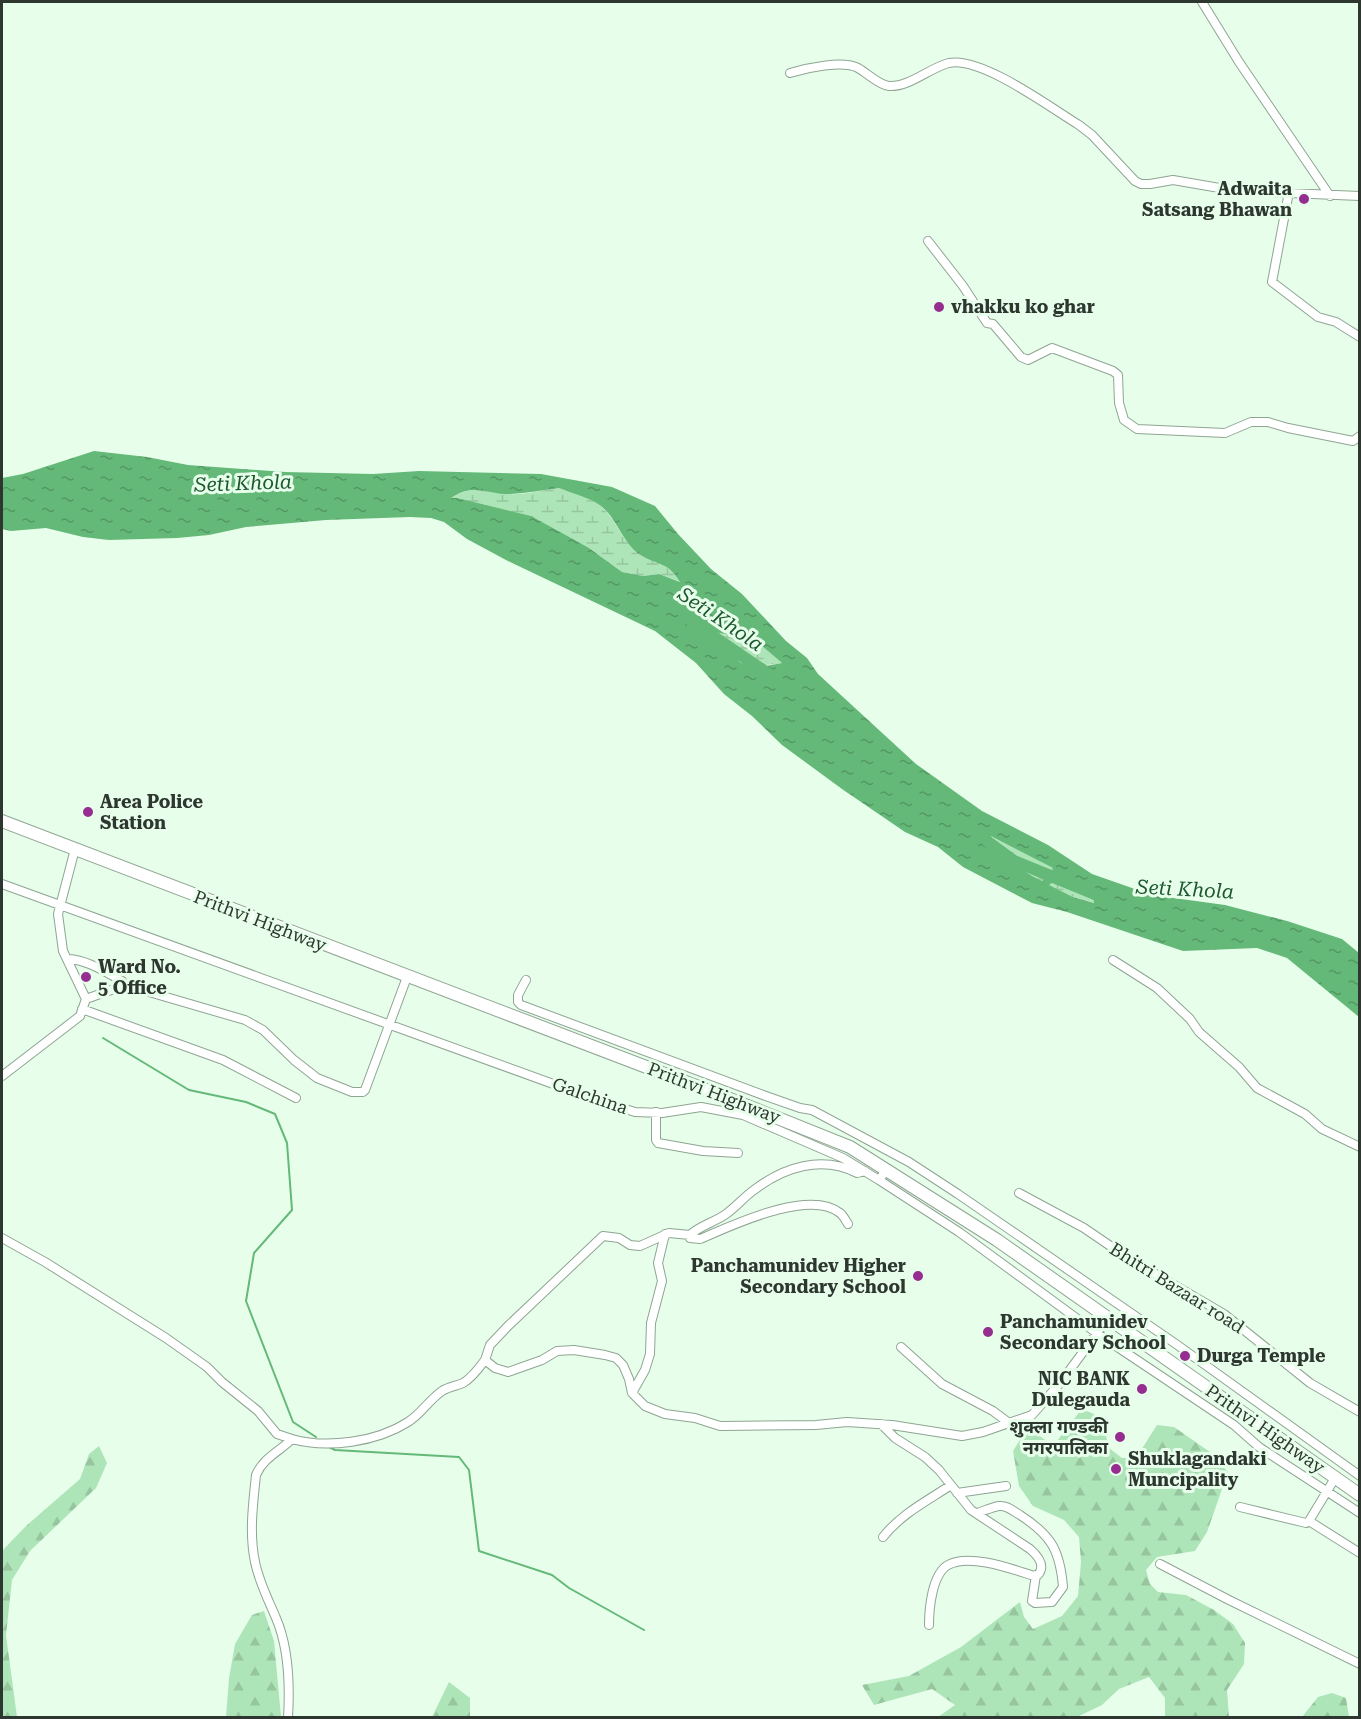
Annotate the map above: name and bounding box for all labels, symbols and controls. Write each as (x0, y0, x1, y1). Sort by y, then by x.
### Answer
place label: Adwaita Satsang Bhawan (1142, 178, 1292, 220)
marker: Adwaita Satsang Bhawan (1297, 192, 1311, 206)
place label: vhakku ko ghar (951, 296, 1095, 317)
marker: vhakku ko ghar (932, 300, 946, 314)
water label: Seti Khola (193, 469, 292, 497)
water label: Seti Khola (673, 581, 768, 656)
place label: Area Police Station (100, 791, 204, 833)
marker: Area Police Station (81, 805, 95, 819)
water label: Seti Khola (1135, 874, 1234, 904)
street label: Prithvi Highway (191, 886, 330, 956)
place label: Ward No. 5 Office (98, 956, 181, 998)
marker: Ward No. 5 Office (79, 970, 93, 984)
street label: Prithvi Highway (645, 1058, 784, 1128)
street label: Galchina (550, 1073, 631, 1118)
street label: Bhitri Bazaar road (1106, 1238, 1249, 1338)
place label: Panchamunidev Higher Secondary School (691, 1255, 906, 1297)
marker: Panchamunidev Higher Secondary School (911, 1269, 925, 1283)
place label: Panchamunidev Secondary School (1000, 1311, 1166, 1353)
marker: Panchamunidev Secondary School (981, 1325, 995, 1339)
place label: Durga Temple (1197, 1345, 1326, 1366)
marker: Durga Temple (1178, 1349, 1192, 1363)
place label: NIC BANK Dulegauda (1031, 1368, 1130, 1410)
street label: Prithvi Highway (1202, 1380, 1329, 1478)
marker: NIC BANK Dulegauda (1135, 1382, 1149, 1396)
place label: शुक्ला गण्डकी नगरपालिका (1010, 1416, 1109, 1458)
marker: शुक्ला गण्डकी नगरपालिका (1113, 1430, 1127, 1444)
place label: Shuklagandaki Muncipality (1128, 1448, 1266, 1490)
marker: Shuklagandaki Muncipality (1109, 1462, 1123, 1476)

